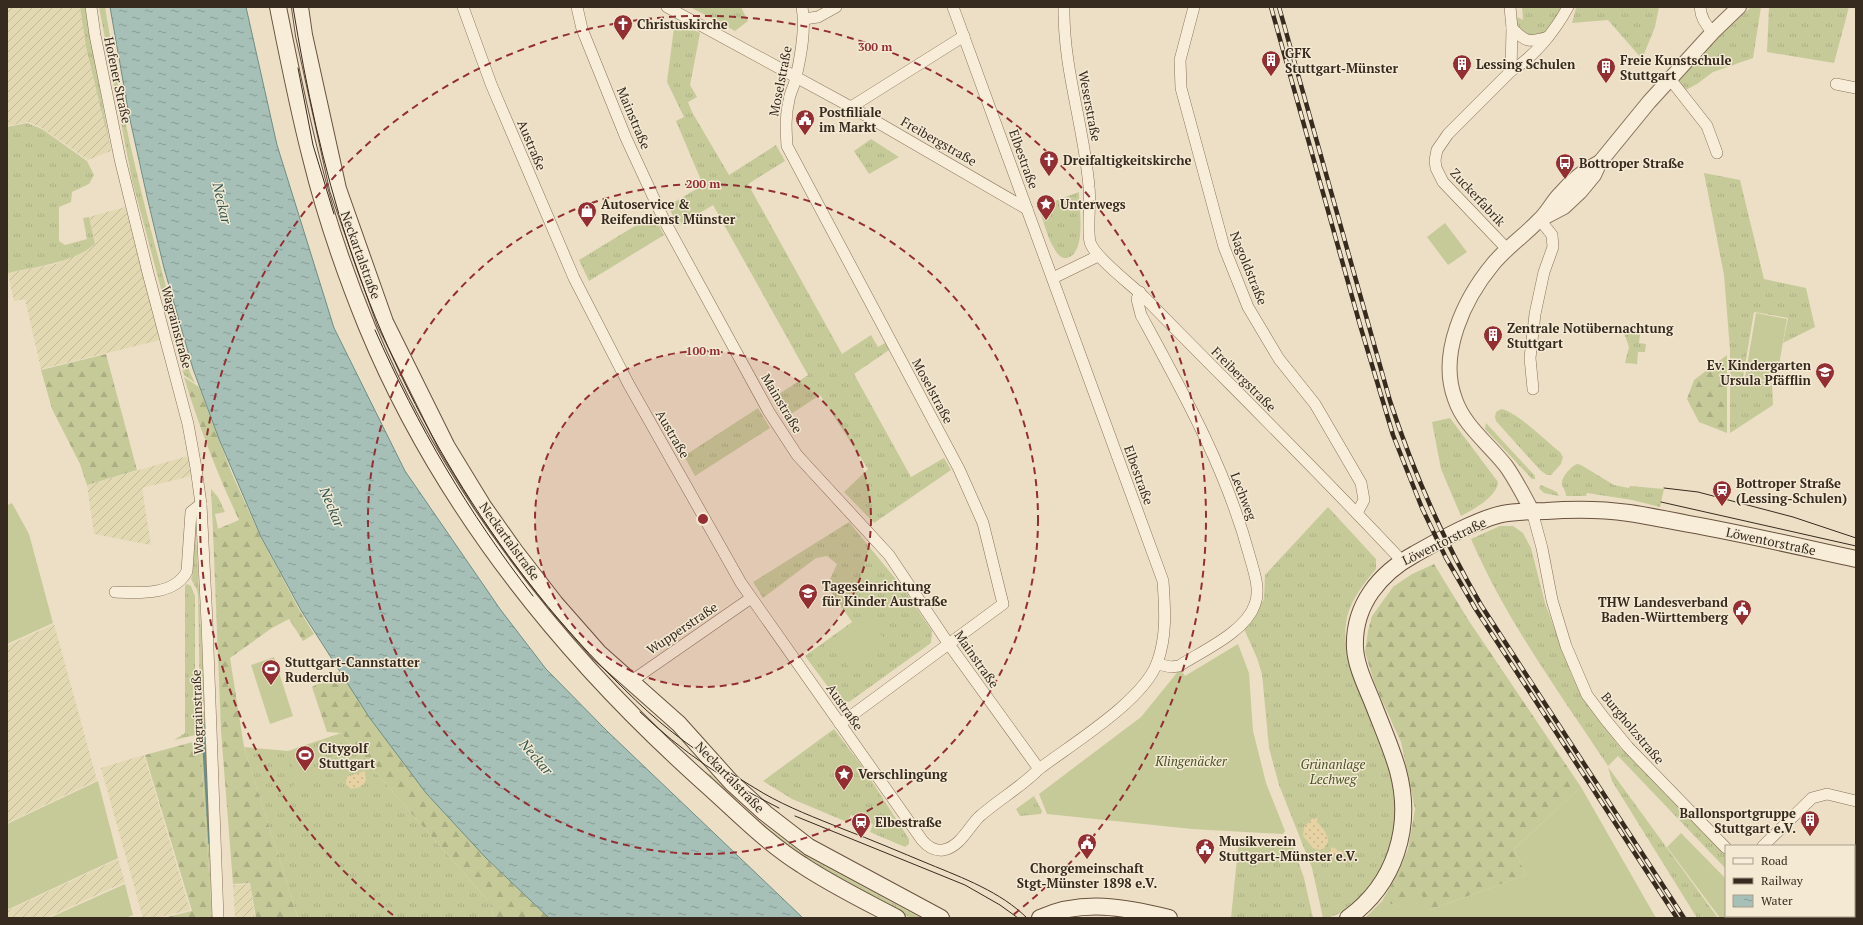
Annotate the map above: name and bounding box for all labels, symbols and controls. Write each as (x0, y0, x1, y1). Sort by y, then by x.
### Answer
church icon: Christuskirche (612, 13, 634, 41)
place label: Christuskirche (637, 15, 728, 33)
street label: Hofener Straße (100, 35, 136, 125)
text: 300 m (858, 39, 892, 54)
street label: Moselstraße (764, 44, 796, 118)
place label: GFK Stuttgart-Münster (1285, 44, 1399, 77)
building icon: GFK Stuttgart-Münster (1260, 49, 1282, 77)
place label: Freie Kunstschule Stuttgart (1620, 51, 1732, 84)
building icon: Lessing Schulen (1451, 53, 1473, 81)
place label: Lessing Schulen (1476, 55, 1576, 73)
building icon: Freie Kunstschule Stuttgart (1595, 56, 1617, 84)
street label: Weserstraße (1074, 69, 1106, 143)
street label: Mainstraße (613, 84, 655, 152)
place label: Postfiliale im Markt (819, 103, 881, 136)
public building icon: Postfiliale im Markt (794, 108, 816, 136)
street label: Freibergstraße (898, 112, 980, 170)
street label: Austraße (513, 117, 551, 173)
street label: Elbestraße (1005, 127, 1043, 191)
church icon: Dreifaltigkeitskirche (1038, 149, 1060, 177)
place label: Dreifaltigkeitskirche (1063, 151, 1191, 169)
bus stop icon: Bottroper Straße (1554, 152, 1576, 180)
place label: Bottroper Straße (1579, 154, 1684, 172)
street label: Zuckerfabrik (1446, 164, 1510, 230)
text: 200 m (686, 176, 720, 191)
water label: Neckar (208, 179, 237, 226)
place icon: Unterwegs (1035, 193, 1057, 221)
place label: Autoservice & Reifendienst Münster (601, 195, 736, 228)
place label: Unterwegs (1060, 195, 1126, 213)
shop icon: Autoservice & Reifendienst Münster (576, 200, 598, 228)
street label: Neckartalstraße (337, 208, 385, 302)
street label: Nagoldstraße (1226, 228, 1272, 308)
street label: Wagrainstraße (157, 284, 197, 370)
place label: Zentrale Notübernachtung Stuttgart (1507, 319, 1674, 352)
building icon: Zentrale Notübernachtung Stuttgart (1482, 324, 1504, 352)
text: 100 m (686, 343, 720, 358)
street label: Freibergstraße (1208, 343, 1280, 415)
street label: Moselstraße (908, 355, 958, 427)
place label: Ev. Kindergarten Ursula Pfäfflin (1707, 356, 1812, 389)
school or university icon: Ev. Kindergarten Ursula Pfäfflin (1814, 361, 1836, 389)
street label: Mainstraße (757, 370, 807, 436)
street label: Austraße (652, 406, 694, 462)
street label: Elbestraße (1120, 443, 1158, 507)
street label: Lechweg (1227, 469, 1261, 523)
place label: Bottroper Straße (Lessing-Schulen) (1736, 474, 1847, 507)
station icon: Bottroper Straße (Lessing-Schulen) (1711, 479, 1733, 507)
water label: Neckar (315, 483, 350, 530)
street label: Neckartalstraße (476, 498, 544, 584)
centre of rings (696, 512, 710, 526)
street label: Löwentorstraße (1399, 513, 1489, 569)
street label: Löwentorstraße (1724, 523, 1818, 559)
place label: Tageseinrichtung für Kinder Austraße (822, 577, 947, 610)
school or university icon: Tageseinrichtung für Kinder Austraße (797, 582, 819, 610)
place label: THW Landesverband Baden-Württemberg (1598, 593, 1729, 626)
street label: Wupperstraße (643, 598, 721, 658)
public building icon: THW Landesverband Baden-Württemberg (1731, 598, 1753, 626)
street label: Mainstraße (951, 627, 1003, 691)
place label: Stuttgart-Cannstatter Ruderclub (285, 653, 420, 686)
sports icon: Stuttgart-Cannstatter Ruderclub (260, 658, 282, 686)
street label: Wagrainstraße (187, 669, 207, 755)
street label: Austraße (822, 680, 868, 734)
street label: Burgholzstraße (1597, 688, 1669, 768)
water label: Neckar (515, 734, 558, 779)
street label: Neckartalstraße (691, 737, 769, 817)
place label: Citygolf Stuttgart (319, 739, 376, 772)
sports icon: Citygolf Stuttgart (294, 744, 316, 772)
park label: Klingenäcker (1154, 752, 1228, 770)
park label: Grünanlage Lechweg (1300, 755, 1366, 788)
place icon: Verschlingung (833, 763, 855, 791)
place label: Verschlingung (858, 765, 948, 783)
place label: Ballonsportgruppe Stuttgart e.V. (1679, 804, 1796, 837)
building icon: Ballonsportgruppe Stuttgart e.V. (1799, 809, 1821, 837)
station icon: Elbestraße (850, 811, 872, 839)
place label: Elbestraße (875, 813, 942, 831)
public building icon: Chorgemeinschaft Stgt-Münster 1898 e.V. (1076, 832, 1098, 860)
place label: Musikverein Stuttgart-Münster e.V. (1219, 832, 1358, 865)
public building icon: Musikverein Stuttgart-Münster e.V. (1194, 837, 1216, 865)
legend (1725, 845, 1855, 917)
text: Road (1761, 853, 1788, 868)
place label: Chorgemeinschaft Stgt-Münster 1898 e.V. (1017, 859, 1157, 892)
text: Railway (1761, 873, 1804, 888)
text: Water (1761, 893, 1793, 908)

